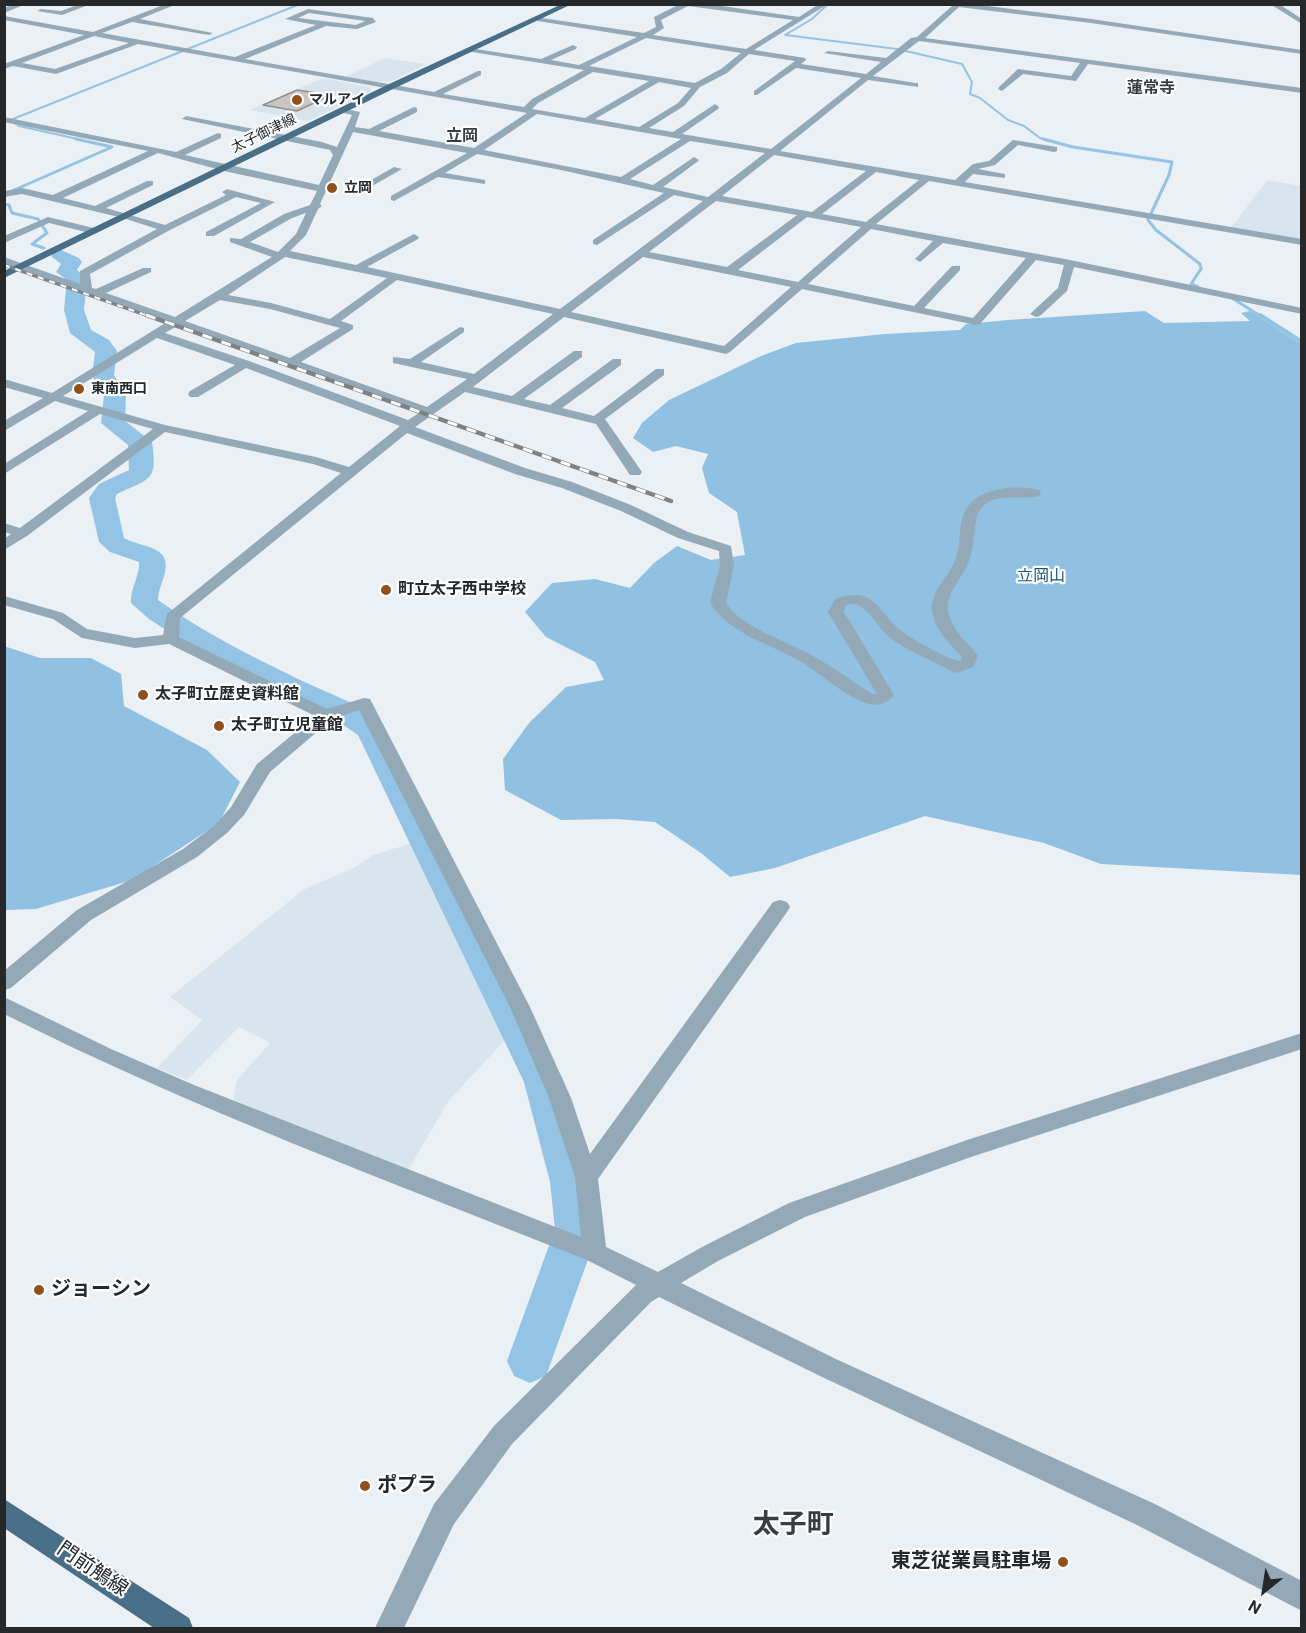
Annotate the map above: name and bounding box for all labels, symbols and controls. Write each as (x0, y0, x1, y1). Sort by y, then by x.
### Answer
district label: 蓮常寺 (1127, 79, 1175, 99)
place label: マルアイ (309, 92, 365, 108)
marker: マルアイ (290, 93, 304, 107)
street label: 太子御津線 (229, 111, 299, 157)
district label: 立岡 (446, 127, 478, 147)
place label: 立岡 (344, 180, 372, 196)
marker: 立岡 (325, 181, 339, 195)
place label: 東南西口 (91, 381, 147, 397)
marker: 東南西口 (72, 382, 86, 396)
park label: 立岡山 (1017, 567, 1065, 587)
place label: 町立太子西中学校 (398, 580, 526, 600)
marker: 町立太子西中学校 (379, 583, 393, 597)
place label: 太子町立歴史資料館 (155, 685, 299, 705)
marker: 太子町立歴史資料館 (136, 688, 150, 702)
place label: 太子町立児童館 (231, 716, 343, 736)
marker: 太子町立児童館 (212, 719, 226, 733)
place label: ジョーシン (51, 1278, 151, 1302)
marker: ジョーシン (32, 1283, 46, 1297)
place label: ポプラ (377, 1474, 437, 1498)
marker: ポプラ (358, 1479, 372, 1493)
district label: 太子町 (753, 1510, 833, 1542)
street label: 門前鵤線 (52, 1538, 132, 1602)
place label: 東芝従業員駐車場 (891, 1550, 1051, 1574)
marker: 東芝従業員駐車場 (1056, 1555, 1070, 1569)
north arrow (1234, 1561, 1294, 1621)
text: N (1245, 1596, 1264, 1618)

